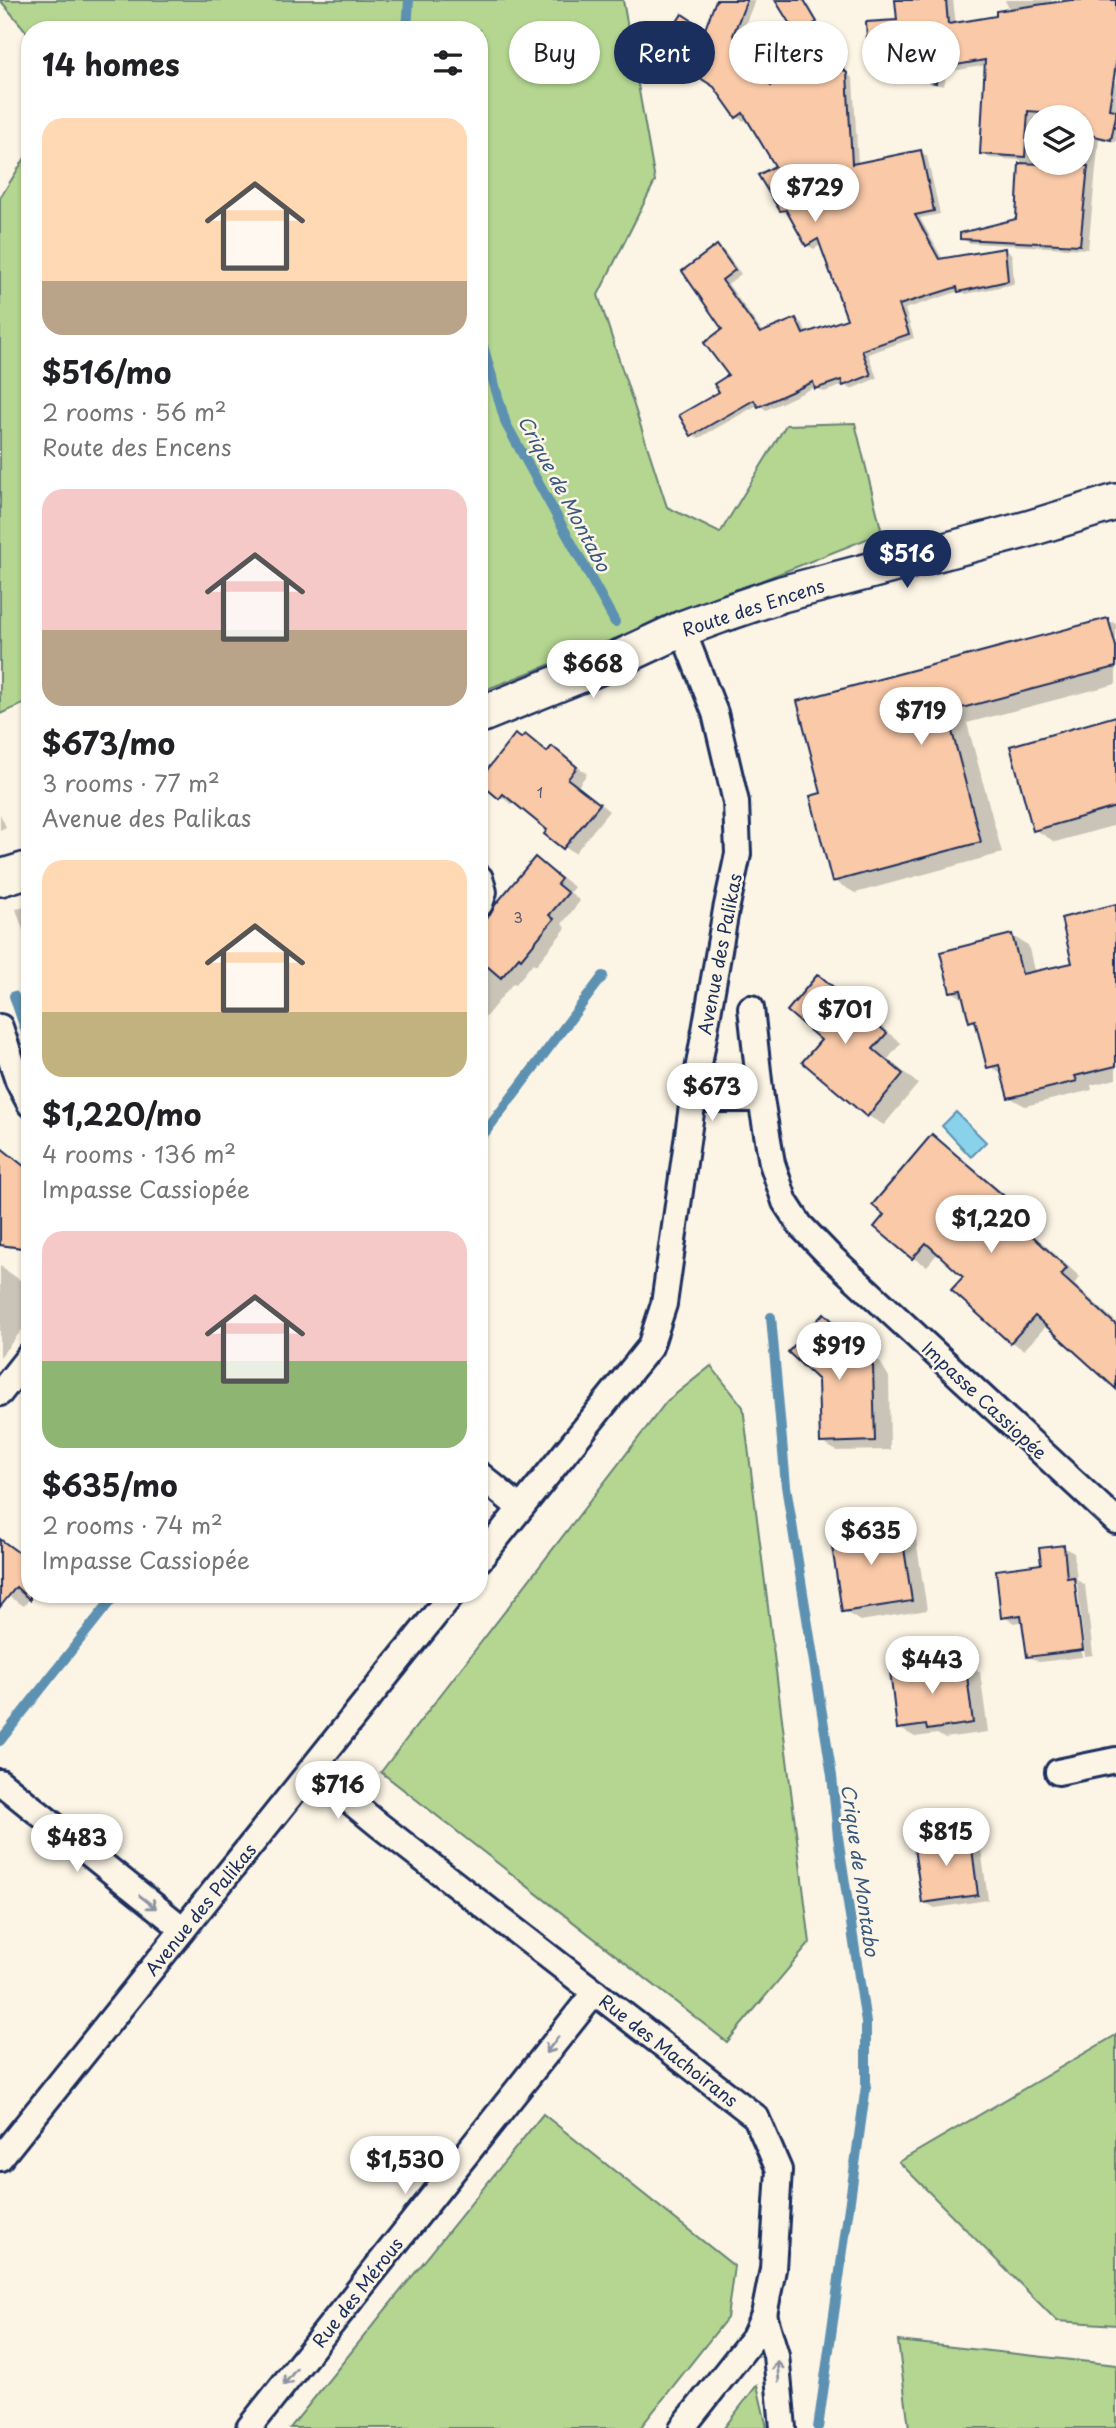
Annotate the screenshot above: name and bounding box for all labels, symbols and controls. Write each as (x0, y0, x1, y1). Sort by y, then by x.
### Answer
chip: Buy (509, 21, 600, 84)
chip: Rent (614, 21, 715, 84)
chip: Filters (729, 21, 848, 84)
chip: New (862, 21, 960, 84)
text: 14 homes (42, 41, 180, 86)
icon: filters (429, 44, 467, 82)
map controls (1024, 105, 1094, 175)
button: layers (1024, 105, 1094, 175)
icon: home (192, 163, 318, 289)
pin: $729 (774, 164, 856, 224)
text: $729 (786, 169, 844, 204)
text: $516/mo (42, 349, 171, 394)
text: 2 rooms · 56 m² (42, 394, 227, 429)
water label: Crique de Montabo (512, 410, 619, 577)
text: Route des Encens (42, 429, 232, 464)
pin: $516 (866, 530, 948, 590)
icon: home (192, 534, 318, 660)
text: $516 (879, 535, 935, 570)
street label: Route des Encens (678, 571, 828, 643)
pin: $668 (552, 640, 634, 700)
text: $668 (563, 645, 623, 680)
pin: $719 (880, 688, 962, 747)
text: $719 (896, 692, 946, 727)
text: $673/mo (42, 720, 175, 765)
text: 3 rooms · 77 m² (42, 765, 220, 800)
house number: 1 (537, 782, 543, 803)
text: Avenue des Palikas (42, 800, 251, 835)
street label: Avenue des Palikas (690, 871, 748, 1037)
icon: home (192, 905, 318, 1031)
house number: 3 (513, 907, 523, 928)
pin: $701 (804, 986, 886, 1046)
text: $701 (818, 991, 872, 1026)
pin: $673 (671, 1064, 753, 1123)
text: $673 (683, 1068, 741, 1103)
text: $1,220/mo (42, 1091, 202, 1136)
text: 4 rooms · 136 m² (42, 1136, 236, 1171)
text: Impasse Cassiopée (42, 1171, 250, 1206)
pin: $1,220 (934, 1196, 1048, 1255)
text: $1,220 (951, 1200, 1031, 1235)
icon: home (192, 1276, 318, 1402)
pin: $919 (798, 1322, 880, 1382)
text: $919 (812, 1327, 866, 1362)
street label: Impasse Cassiopée (916, 1335, 1054, 1465)
text: $635/mo (42, 1462, 178, 1507)
text: 2 rooms · 74 m² (42, 1507, 223, 1542)
pin: $635 (830, 1508, 912, 1567)
text: $635 (841, 1512, 901, 1547)
text: Impasse Cassiopée (42, 1542, 250, 1577)
pin: $443 (891, 1636, 973, 1696)
text: $443 (901, 1641, 963, 1676)
pin: $716 (297, 1762, 379, 1821)
text: $716 (311, 1766, 365, 1801)
water label: Crique de Montabo (835, 1782, 887, 1959)
pin: $815 (905, 1808, 987, 1868)
text: $815 (919, 1813, 973, 1848)
pin: $483 (36, 1814, 118, 1874)
text: $483 (47, 1819, 107, 1854)
street label: Avenue des Palikas (138, 1837, 262, 1981)
one-way arrow (139, 1894, 157, 1910)
street label: Rue des Machoirans (594, 1987, 744, 2113)
one-way arrow (545, 2036, 560, 2054)
pin: $1,530 (348, 2136, 462, 2196)
text: $1,530 (366, 2141, 444, 2176)
street label: Rue des Mérous (305, 2231, 409, 2353)
one-way arrow (771, 2360, 784, 2382)
one-way arrow (282, 2368, 297, 2386)

